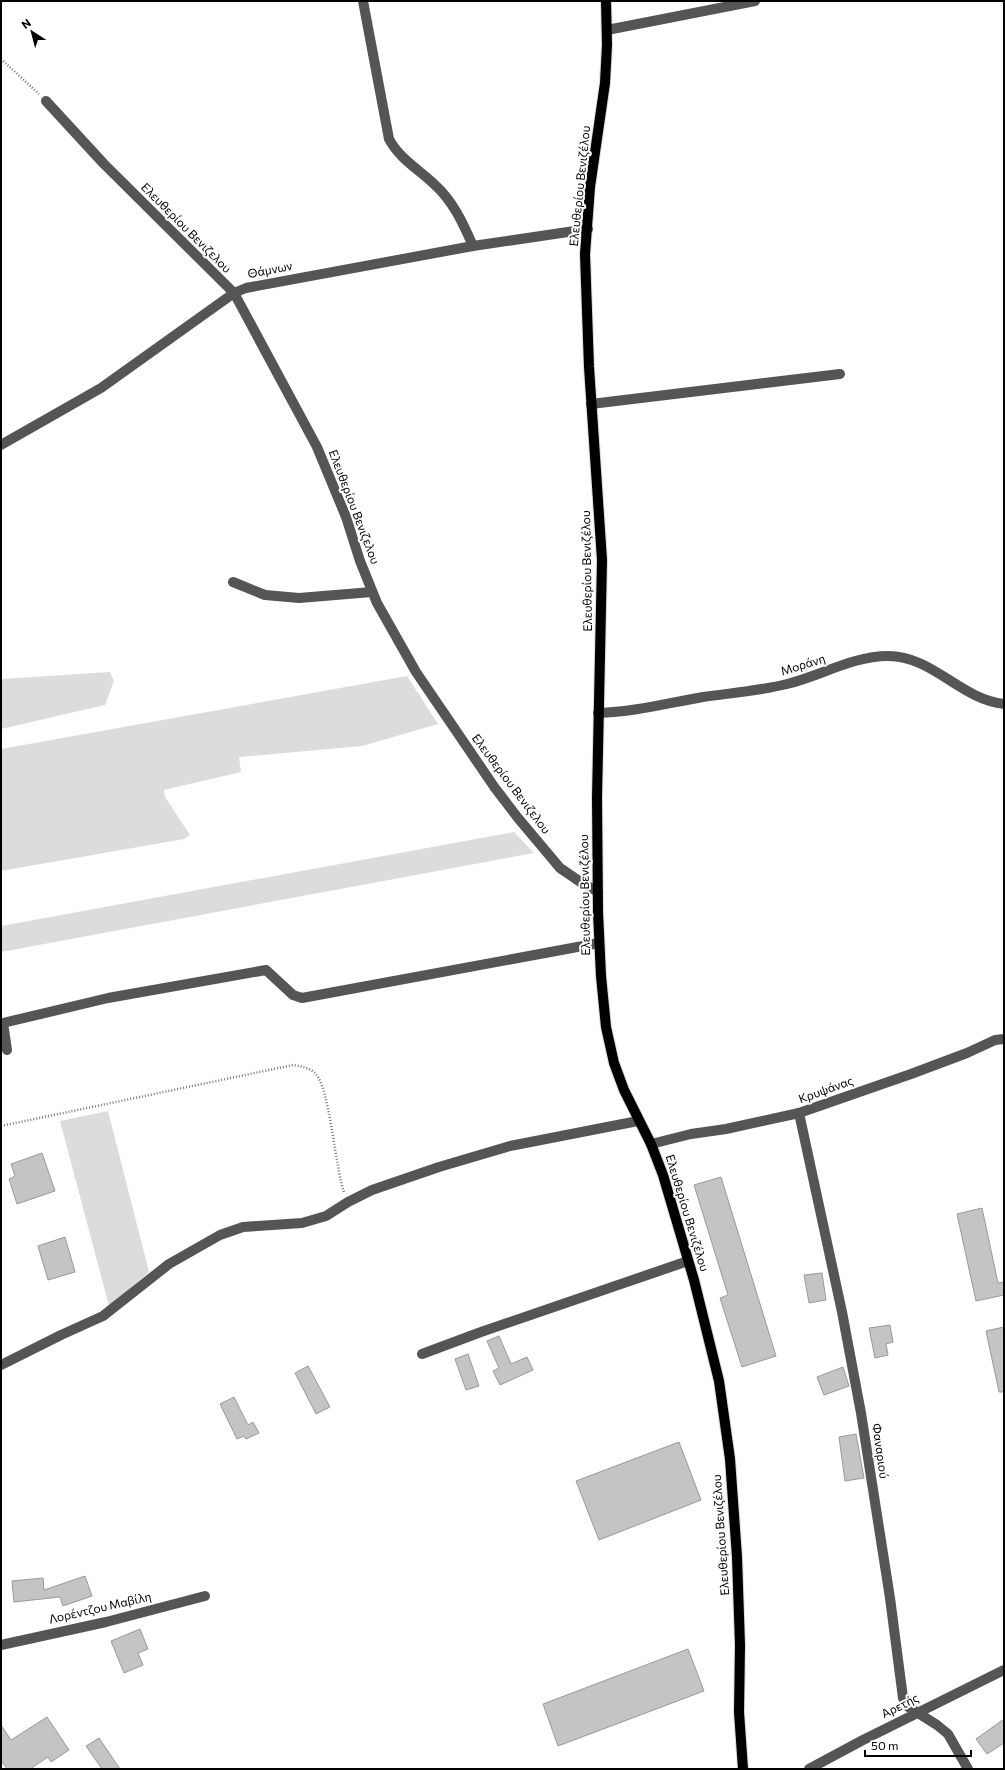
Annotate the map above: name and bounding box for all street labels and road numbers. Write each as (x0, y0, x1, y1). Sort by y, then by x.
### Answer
street label: Ελευθερίου Βενιζέλου (566, 125, 592, 247)
street label: Ελευθερίου Βενιζελου (139, 179, 235, 275)
street label: Θάμνων (246, 258, 293, 280)
street label: Ελευθερίου Βενιζελου (327, 447, 383, 566)
street label: Ελευθερίου Βενιζέλου (578, 510, 594, 632)
street label: Μοράνη (779, 651, 827, 677)
street label: Ελευθερίου Βενιζελου (470, 731, 554, 836)
street label: Ελευθερίου Βενιζέλου (576, 834, 592, 956)
street label: Κρυψάνας (796, 1073, 855, 1105)
street label: Ελευθερίου Βενιζέλου (664, 1153, 712, 1273)
street label: Φαναριού (870, 1422, 892, 1480)
street label: Ελευθερίου Βενιζέλου (709, 1474, 731, 1596)
street label: Λορέντζου Μαβίλη (47, 1588, 152, 1626)
street label: Αρετής (879, 1690, 921, 1720)

